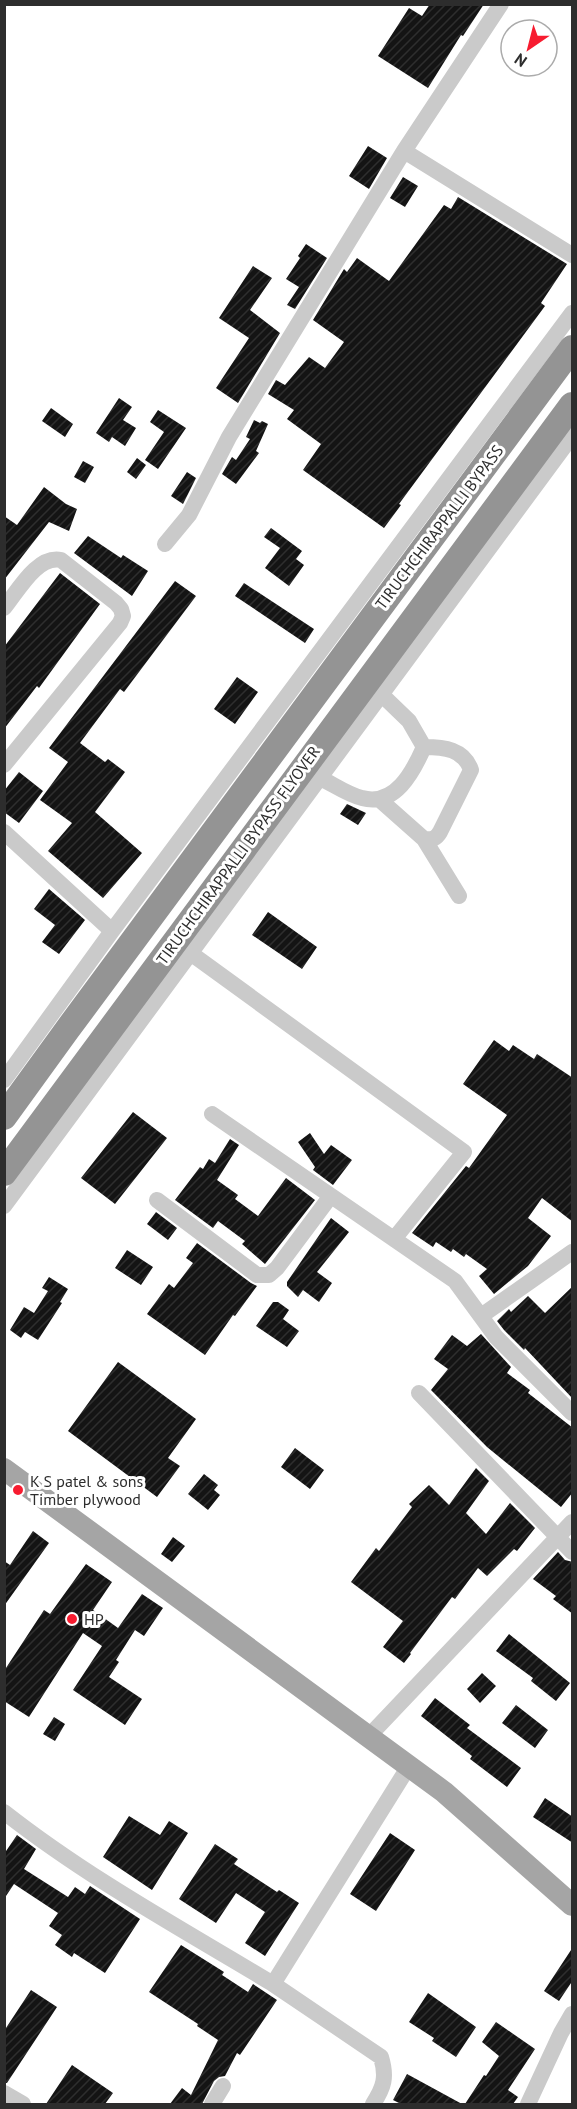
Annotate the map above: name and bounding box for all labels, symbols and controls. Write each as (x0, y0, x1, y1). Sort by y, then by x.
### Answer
north arrow (499, 18, 559, 78)
text: N (510, 49, 530, 71)
street label: TIRUCHCHIRAPPALLI BYPASS (371, 441, 507, 613)
street label: TIRUCHCHIRAPPALLI BYPASS FLYOVER (152, 742, 324, 968)
place label: K S patel & sons Timber plywood (30, 1471, 144, 1509)
marker: K S patel & sons Timber plywood (11, 1483, 25, 1497)
place label: HP (84, 1609, 104, 1629)
marker: HP (65, 1612, 79, 1626)

